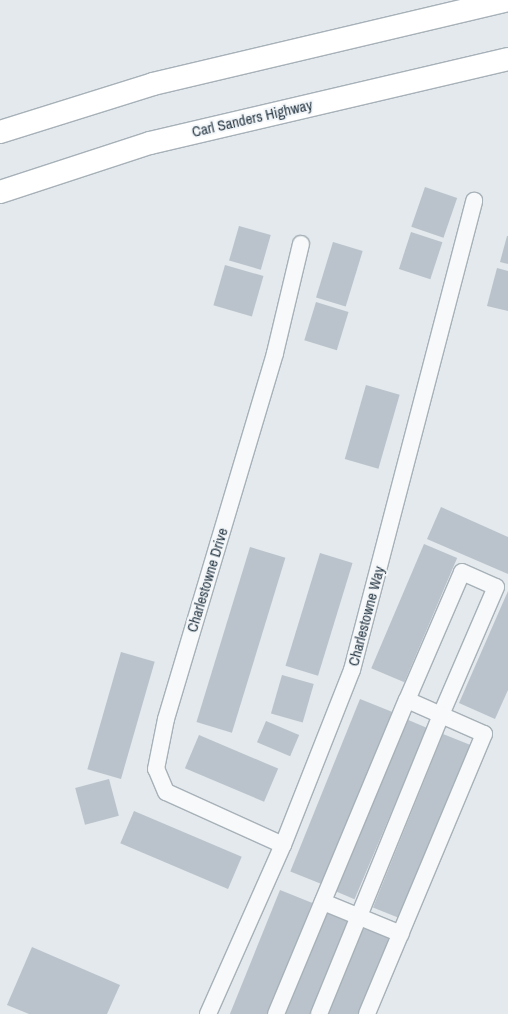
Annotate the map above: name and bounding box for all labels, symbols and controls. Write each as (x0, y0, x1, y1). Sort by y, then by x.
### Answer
street label: Carl Sanders Highway (190, 95, 314, 141)
street label: Charlestowne Drive (183, 526, 231, 634)
street label: Charlestowne Way (344, 564, 388, 668)

